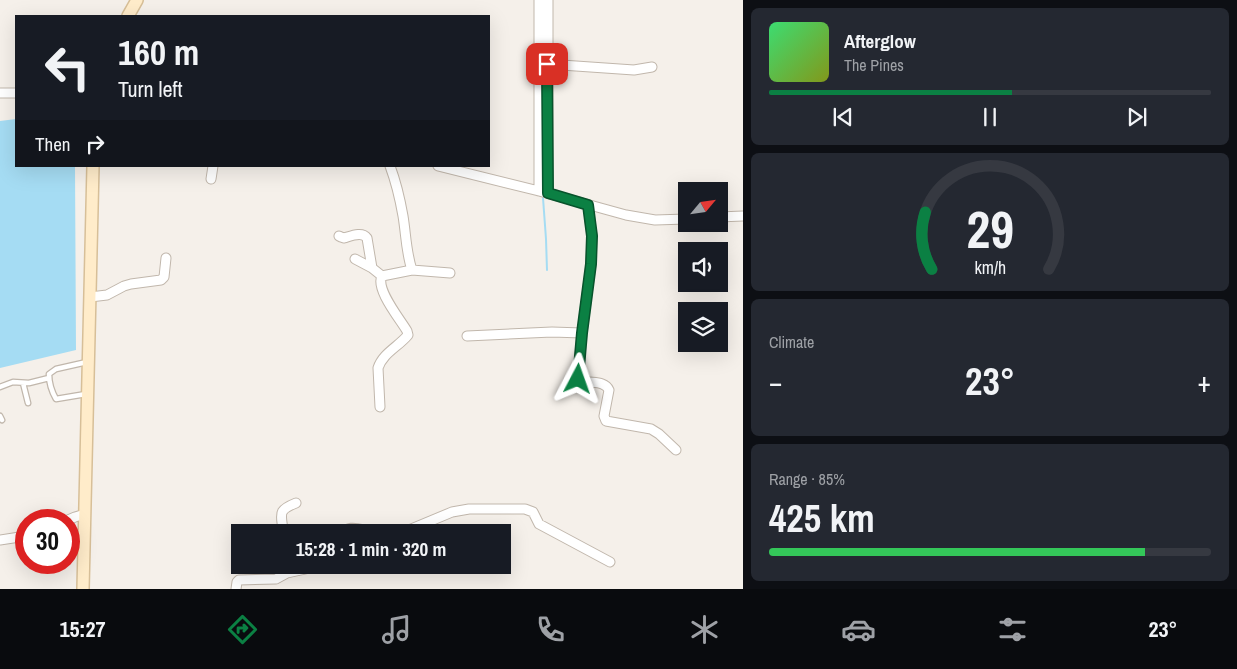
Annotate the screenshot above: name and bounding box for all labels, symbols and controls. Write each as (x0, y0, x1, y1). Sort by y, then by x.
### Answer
text: Afterglow (844, 28, 916, 54)
text: 160 m (118, 29, 199, 76)
icon: left (35, 35, 100, 100)
pin (526, 43, 568, 85)
icon: arrive (533, 50, 561, 78)
text: The Pines (844, 54, 904, 76)
text: Turn left (118, 74, 183, 104)
icon: previous (829, 103, 857, 131)
icon: pause (976, 103, 1004, 131)
icon: next (1123, 103, 1151, 131)
icon: right (81, 130, 109, 158)
text: Then (35, 131, 71, 157)
north arrow (678, 182, 728, 232)
map controls (678, 182, 728, 352)
text: 29 (966, 194, 1014, 264)
button: sound (678, 242, 728, 292)
text: km/h (974, 256, 1006, 280)
button: layers (678, 302, 728, 352)
text: Climate (769, 331, 814, 353)
position arrow (551, 352, 603, 404)
text: 23° (965, 356, 1015, 407)
text: − (769, 363, 782, 401)
text: + (1198, 363, 1211, 401)
text: Range · 85% (769, 468, 845, 490)
text: 425 km (769, 493, 875, 544)
speed limit sign: 30 (15, 509, 80, 574)
text: 15:28 · 1 min · 320 m (296, 536, 446, 562)
icon: directions (225, 612, 260, 647)
icon: music (379, 612, 414, 647)
icon: phone (533, 612, 568, 647)
icon: climate (687, 612, 722, 647)
icon: car (841, 612, 876, 647)
icon: filters (995, 612, 1030, 647)
text: 15:27 (59, 614, 106, 644)
text: 23° (1149, 614, 1177, 644)

